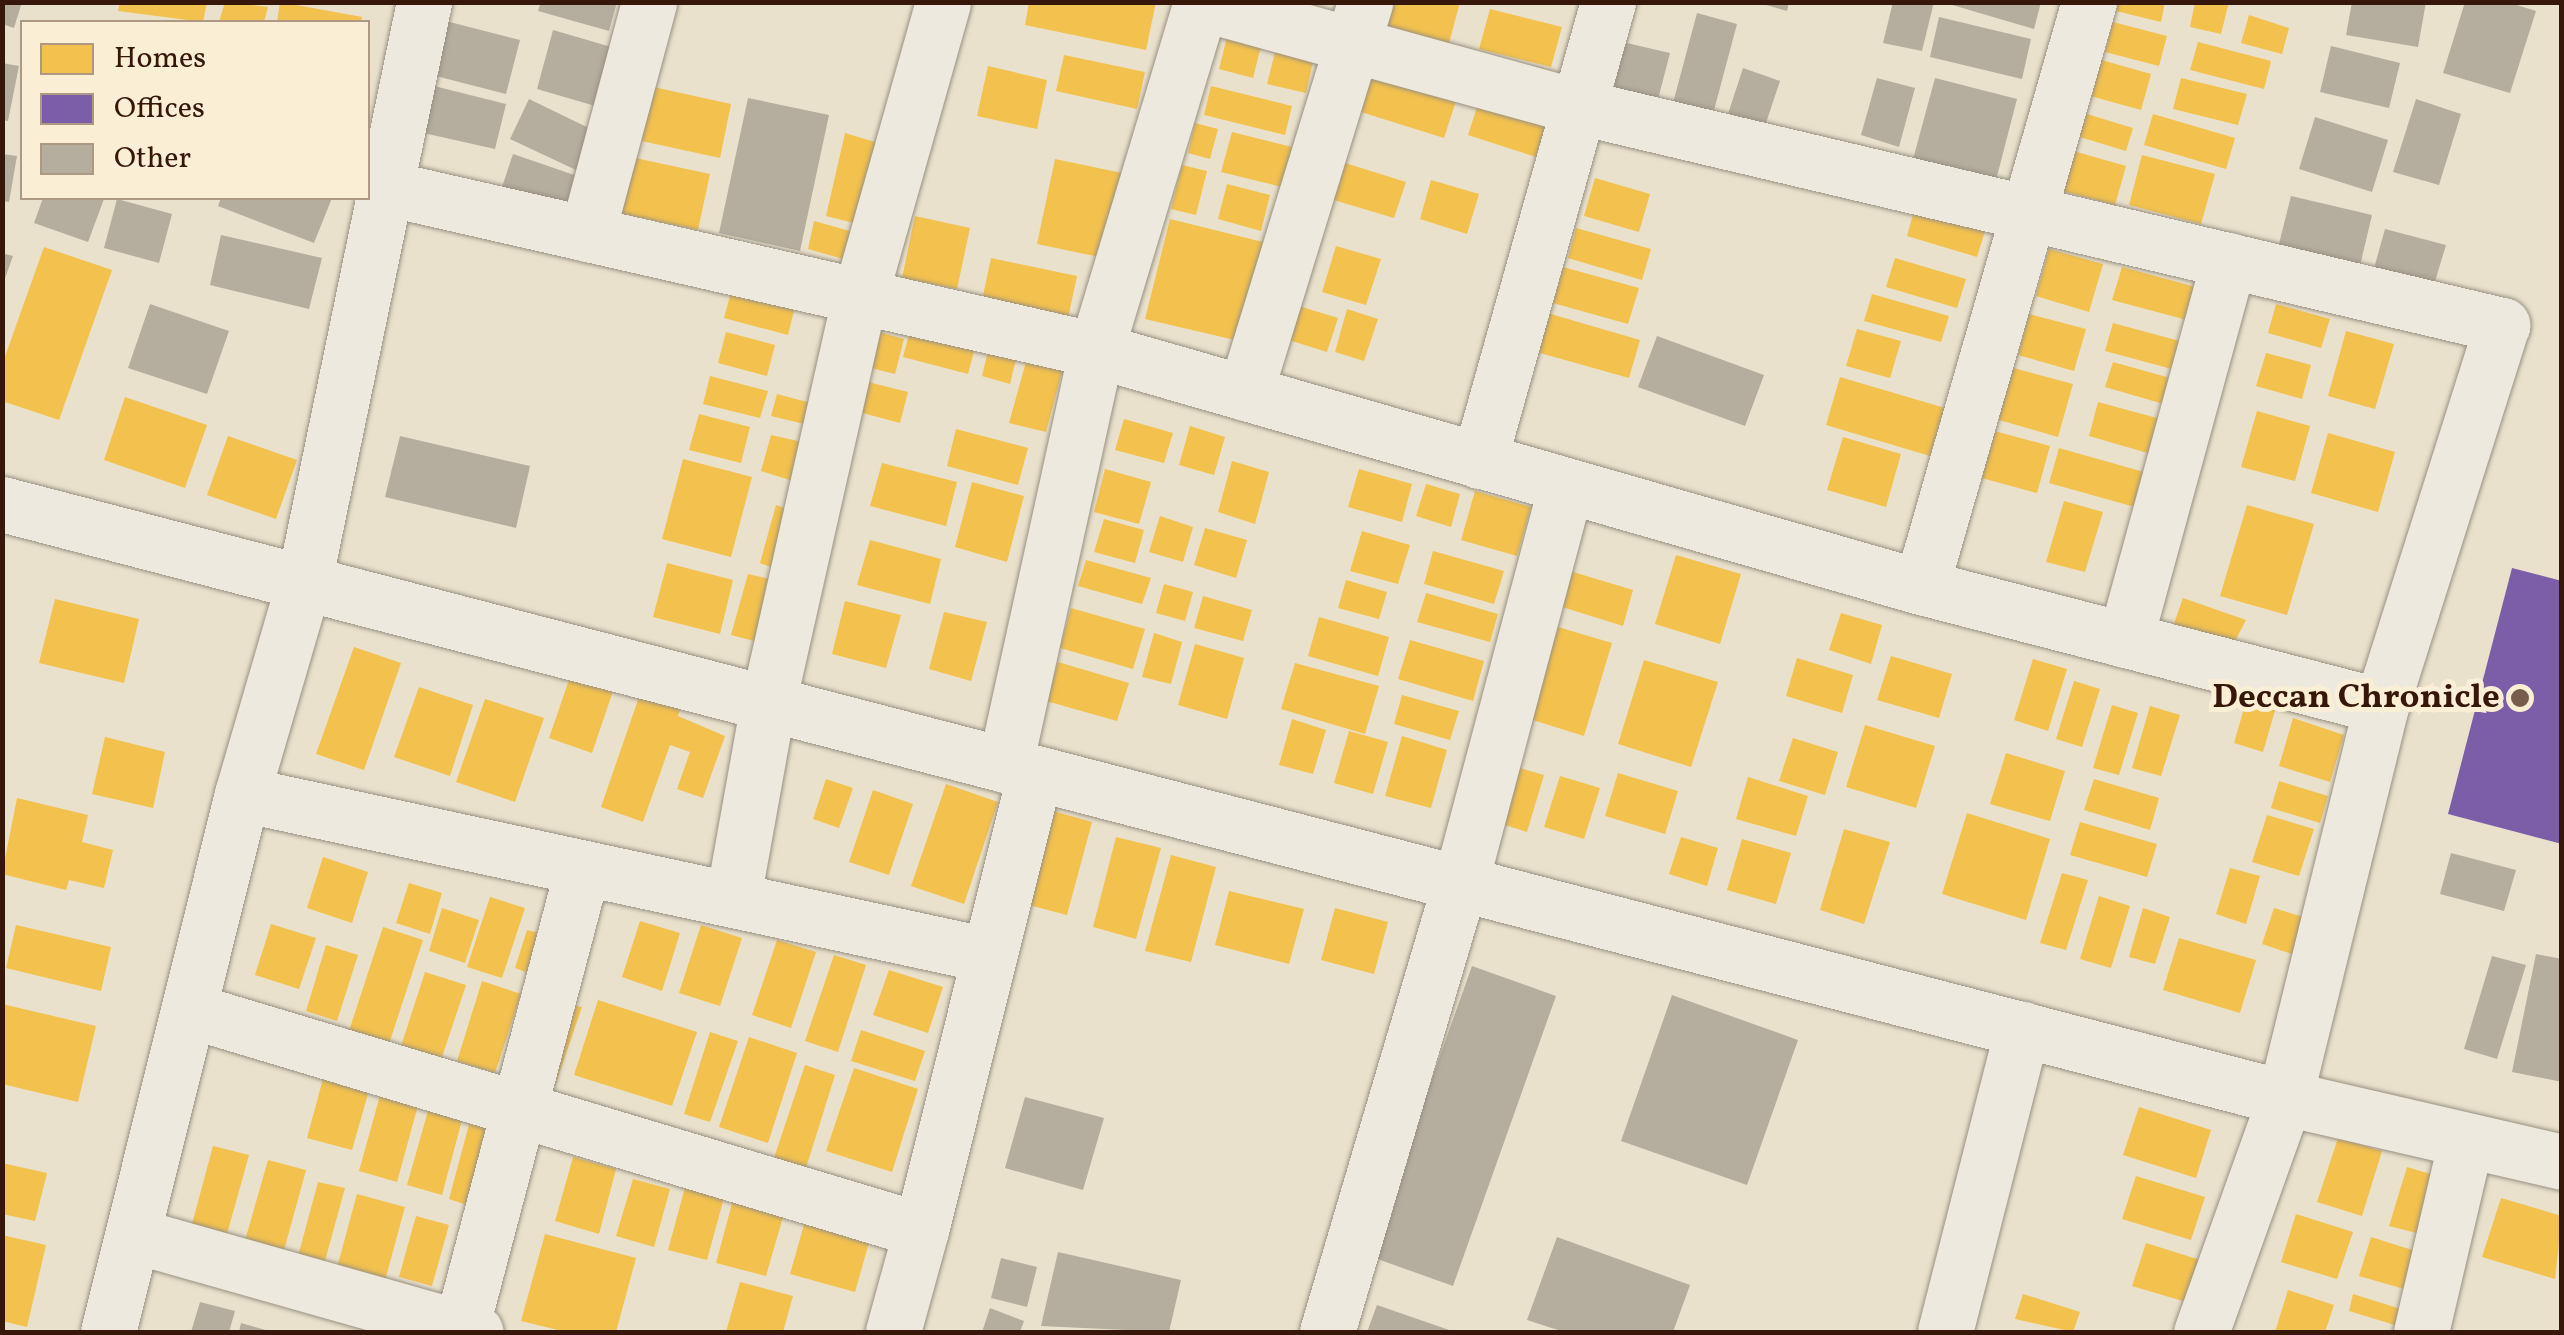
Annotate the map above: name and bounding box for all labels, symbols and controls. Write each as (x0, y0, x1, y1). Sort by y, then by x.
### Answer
legend (20, 20, 370, 200)
text: Homes (114, 38, 206, 80)
text: Offices (114, 88, 205, 130)
text: Other (114, 138, 191, 180)
place label: Deccan Chronicle (2212, 677, 2500, 719)
marker: Deccan Chronicle (2509, 687, 2531, 709)

